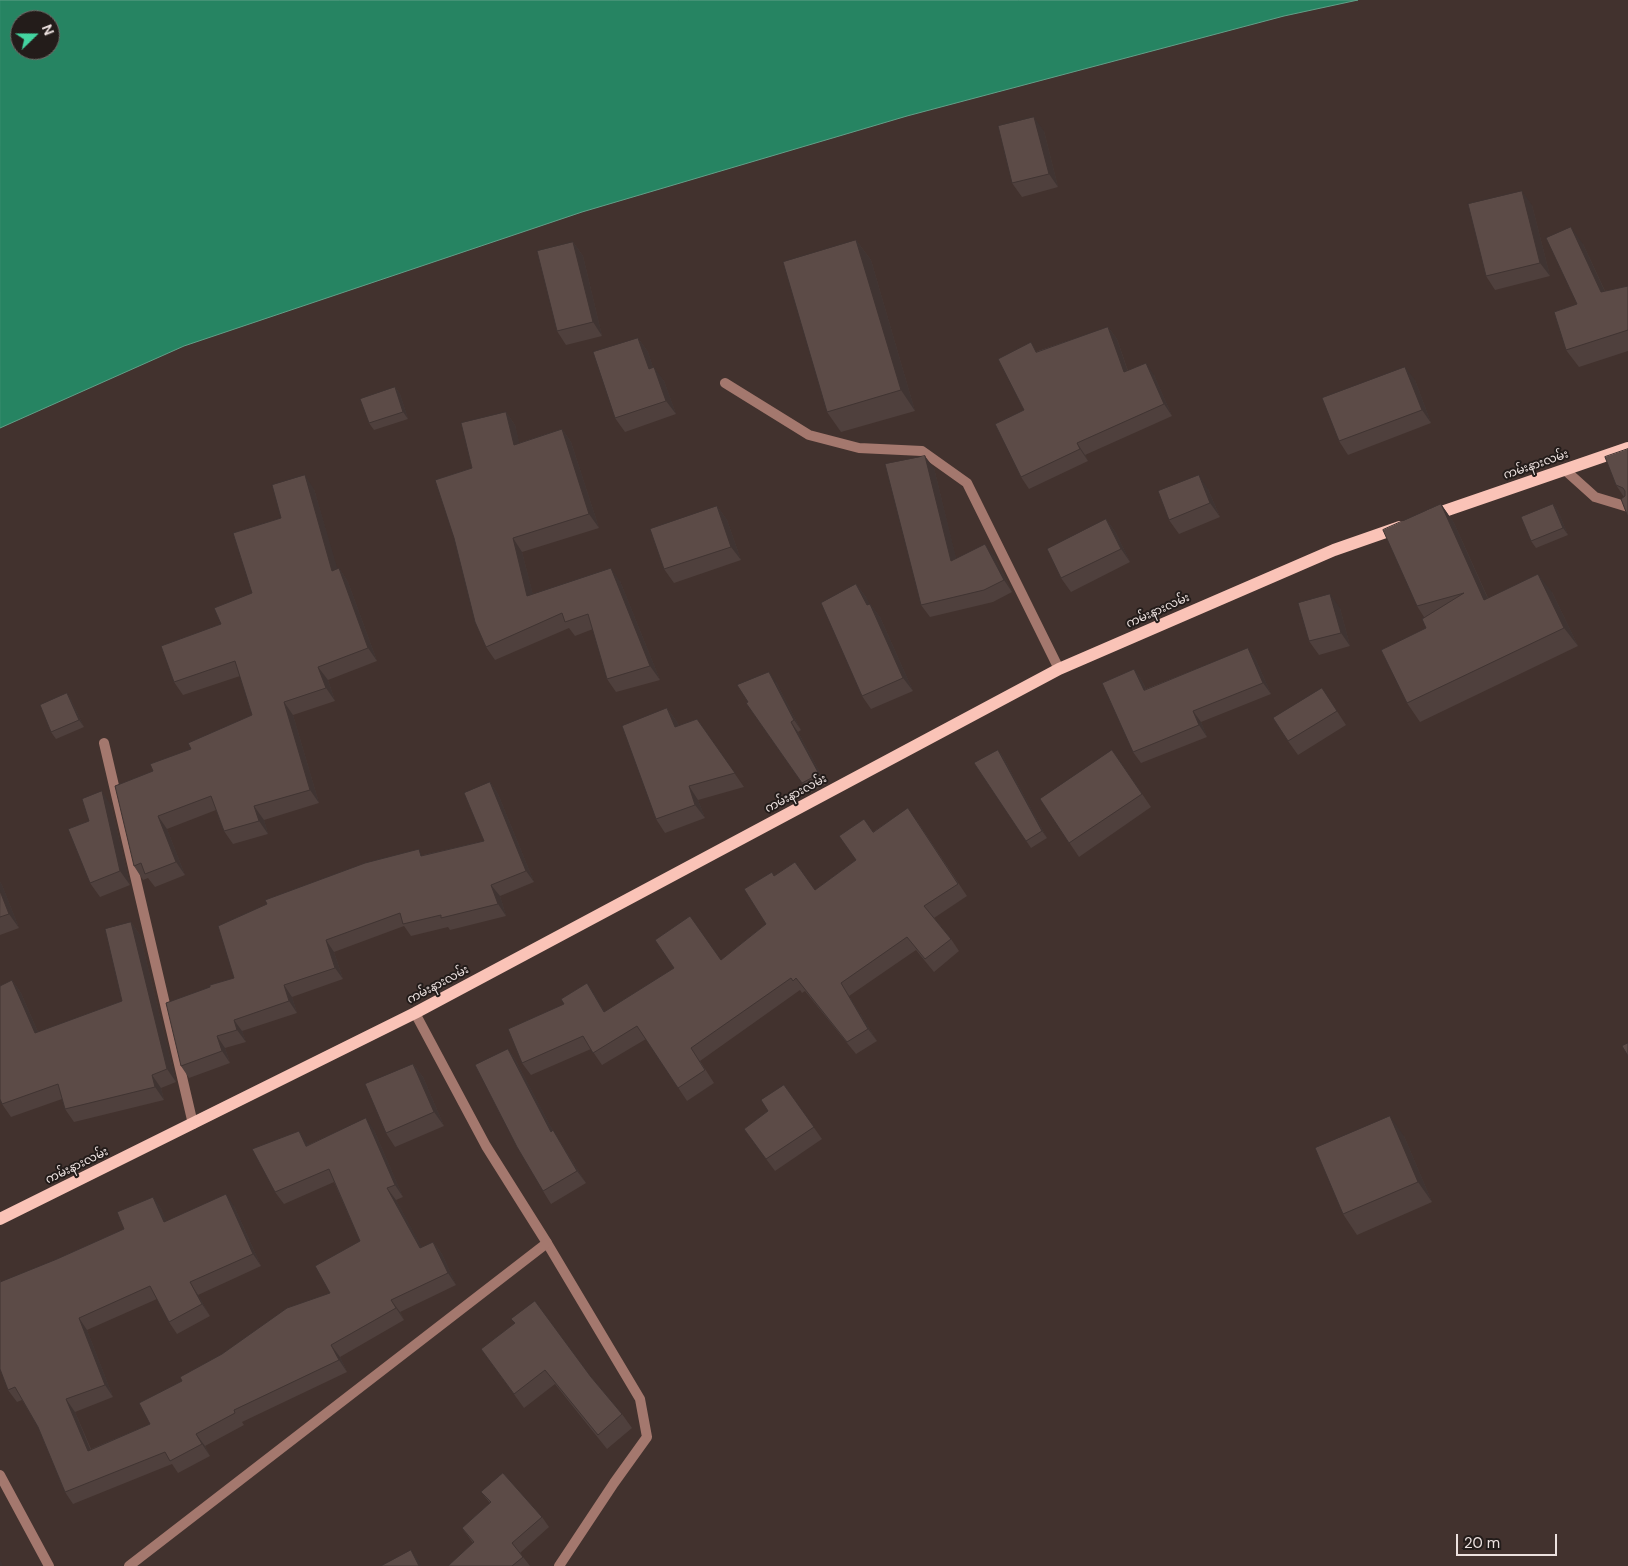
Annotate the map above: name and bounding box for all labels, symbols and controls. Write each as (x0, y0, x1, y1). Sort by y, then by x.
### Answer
north arrow (10, 10, 60, 60)
text: N (38, 22, 58, 38)
street label: ကမ်းနားလမ်း (1502, 447, 1570, 483)
street label: ကမ်းနားလမ်း (1124, 591, 1192, 631)
street label: ကမ်းနားလမ်း (763, 772, 829, 816)
street label: ကမ်းနားလမ်း (405, 963, 471, 1007)
street label: ကမ်းနားလမ်း (43, 1145, 111, 1187)
scale bar (1458, 1524, 1559, 1556)
text: 20 m (1464, 1533, 1500, 1553)

